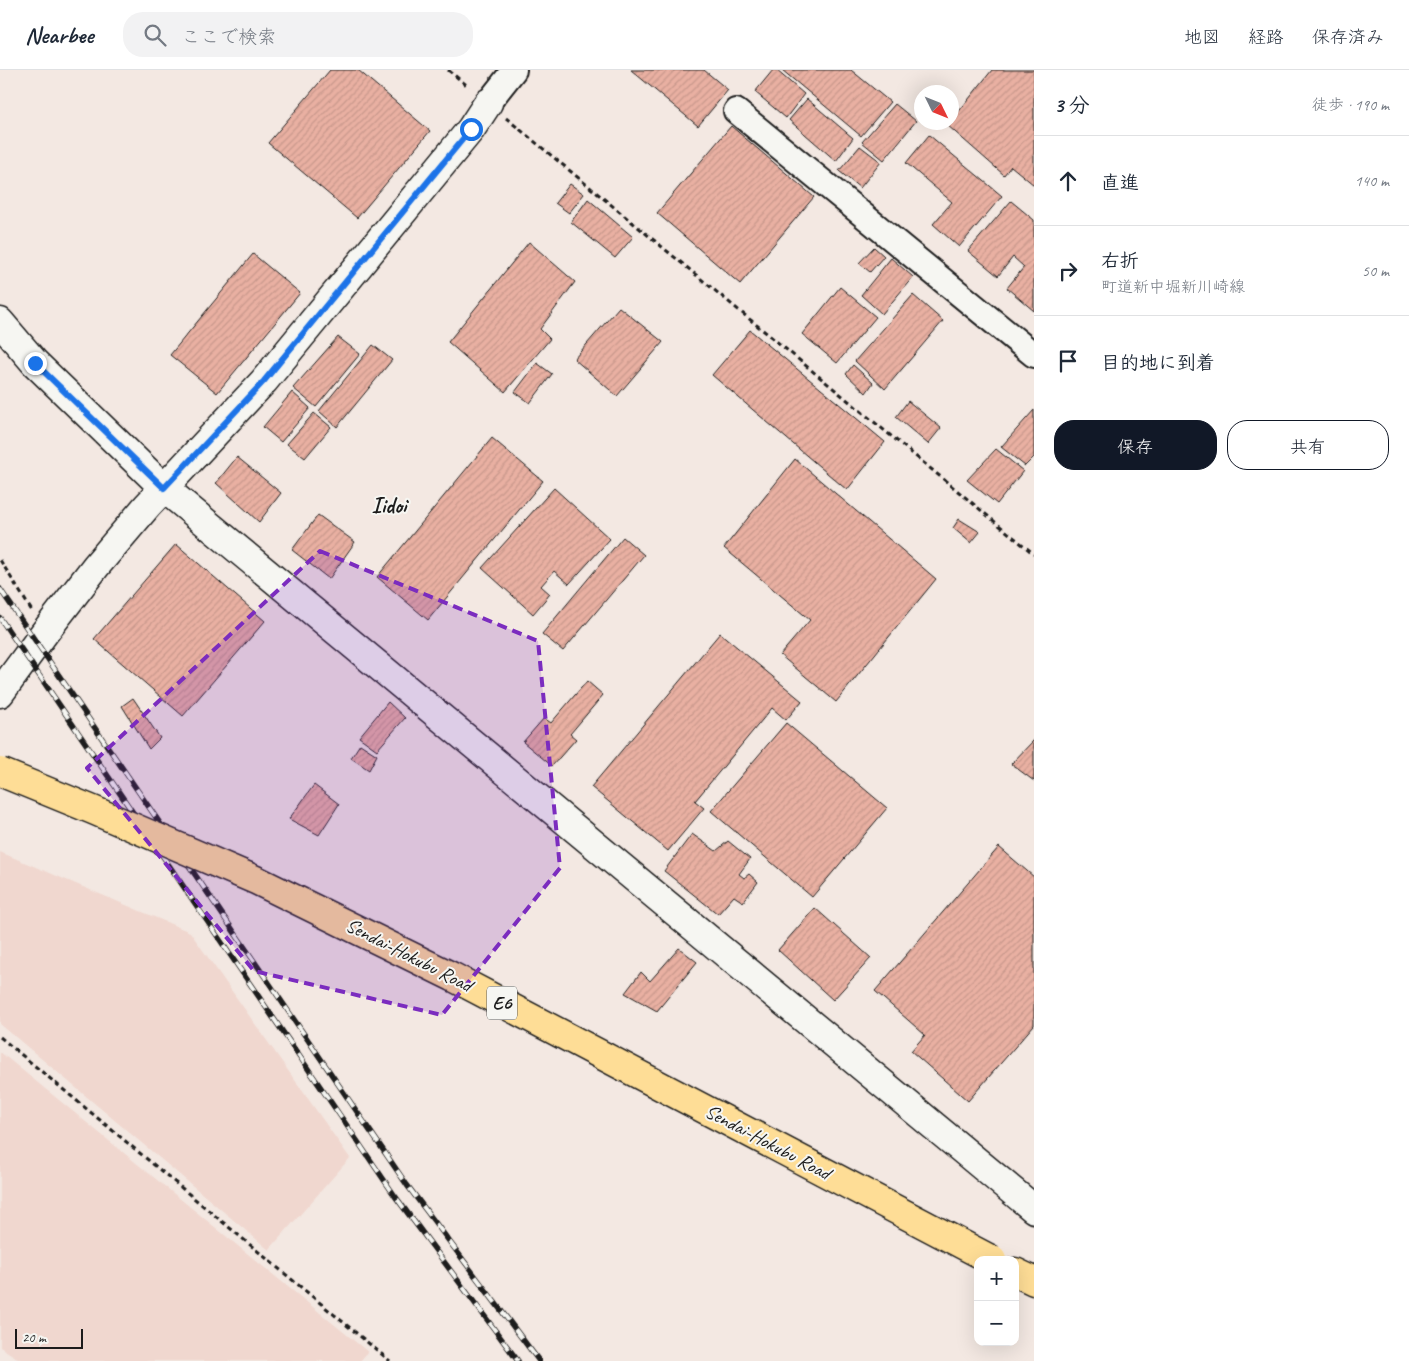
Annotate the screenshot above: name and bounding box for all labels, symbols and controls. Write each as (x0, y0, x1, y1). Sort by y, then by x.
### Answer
search box (123, 12, 473, 57)
text: Nearbee (25, 20, 93, 50)
icon: search (141, 21, 169, 49)
text: ここで検索 (181, 25, 276, 49)
text: 地図 (1184, 26, 1220, 48)
text: 経路 (1248, 26, 1284, 48)
text: 保存済み (1312, 26, 1384, 48)
north arrow (914, 85, 959, 130)
text: 3 分 (1054, 92, 1090, 118)
text: 徒歩 · 190 m (1312, 95, 1389, 115)
route start (460, 118, 483, 141)
icon: ahead (1054, 167, 1082, 195)
text: 直進 (1101, 171, 1139, 195)
text: 140 m (1355, 171, 1389, 191)
text: 右折 (1101, 249, 1139, 273)
icon: right (1054, 257, 1082, 285)
text: 50 m (1362, 261, 1389, 281)
text: 町道新中堀新川崎線 (1101, 277, 1245, 297)
icon: arrive (1054, 347, 1082, 375)
text: 目的地に到着 (1101, 351, 1215, 375)
route end (24, 352, 47, 375)
button: 保存 (1054, 420, 1217, 470)
button: 共有 (1227, 420, 1389, 470)
district label: Iidoi (372, 492, 409, 520)
street label: Sendai-Hokubu Road (342, 912, 479, 999)
road number: E6 (487, 986, 517, 1020)
street label: Sendai-Hokubu Road (701, 1098, 838, 1187)
map controls (974, 1256, 1019, 1346)
button: + (974, 1256, 1019, 1301)
button: − (974, 1301, 1019, 1346)
scale bar (15, 1326, 82, 1349)
text: 20 m (22, 1329, 46, 1346)

